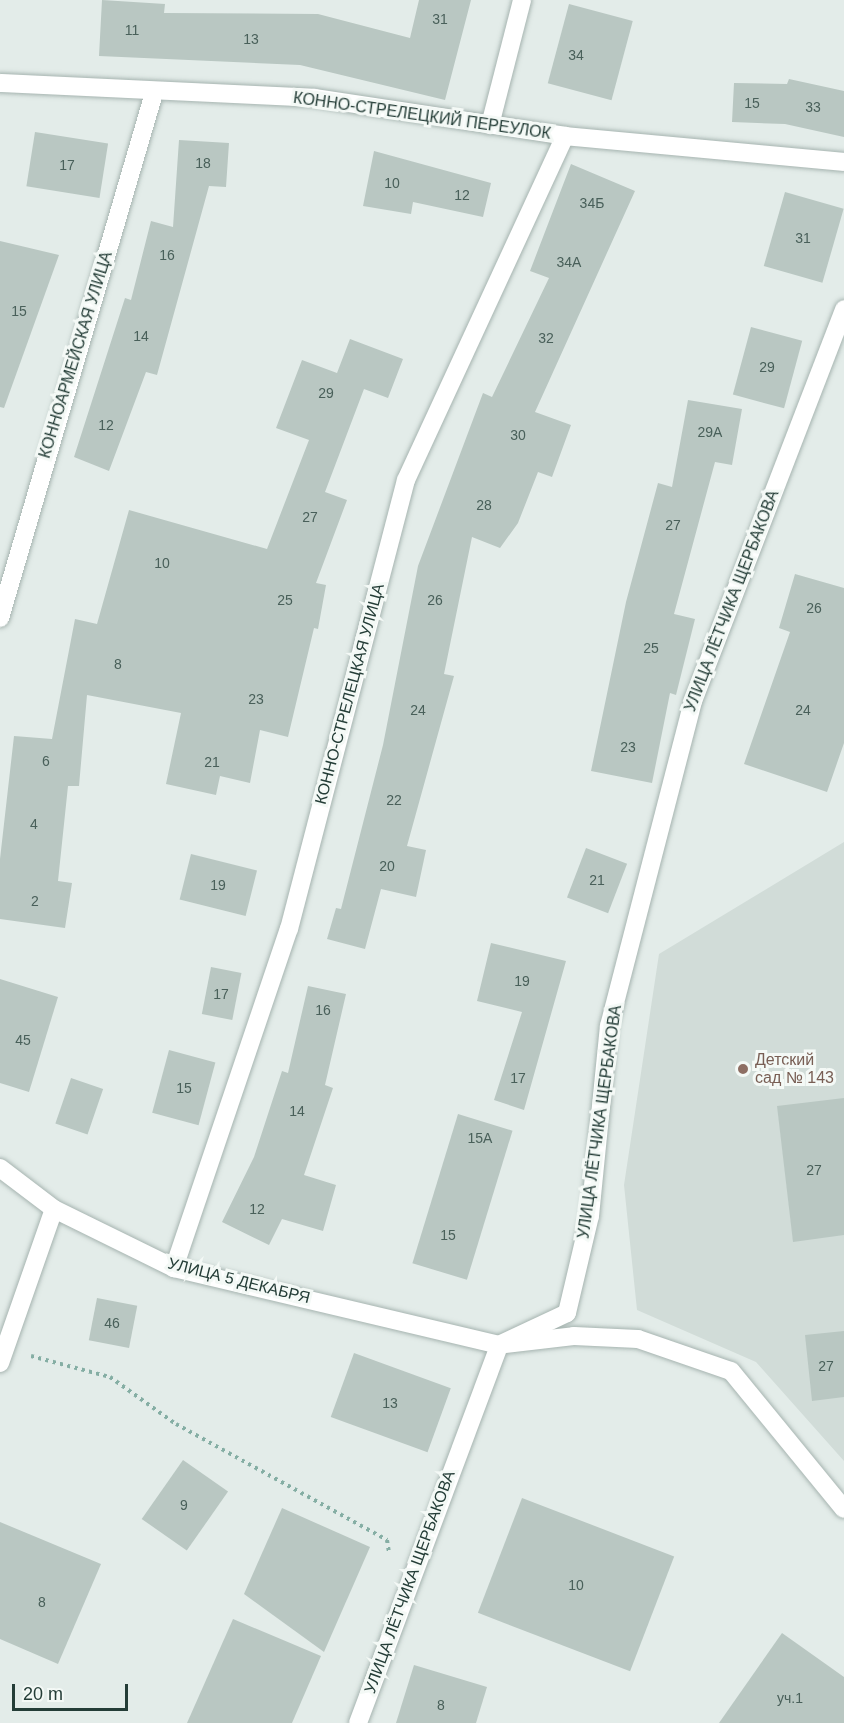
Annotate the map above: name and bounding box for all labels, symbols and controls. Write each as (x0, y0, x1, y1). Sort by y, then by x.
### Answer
house number: 31 (432, 11, 448, 27)
house number: 11 (125, 22, 139, 38)
house number: 13 (243, 31, 259, 47)
house number: 34 (568, 47, 584, 63)
street label: КОННО-СТРЕЛЕЦКИЙ ПЕРЕУЛОК (292, 88, 552, 144)
house number: 15 (744, 95, 760, 111)
house number: 33 (805, 99, 821, 115)
house number: 18 (195, 155, 211, 171)
house number: 17 (59, 157, 75, 173)
house number: 10 (384, 175, 400, 191)
house number: 12 (454, 187, 470, 203)
house number: 34Б (580, 195, 604, 211)
house number: 31 (795, 230, 811, 246)
house number: 16 (159, 247, 175, 263)
street label: КОННОАРМЕЙСКАЯ УЛИЦА (35, 249, 117, 461)
house number: 34А (557, 254, 581, 270)
house number: 15 (11, 303, 27, 319)
house number: 14 (133, 328, 149, 344)
house number: 32 (538, 330, 554, 346)
house number: 29 (759, 359, 775, 375)
house number: 29 (318, 385, 334, 401)
house number: 12 (98, 417, 114, 433)
house number: 29А (698, 424, 722, 440)
house number: 30 (510, 427, 526, 443)
street label: УЛИЦА ЛЁТЧИКА ЩЕРБАКОВА (681, 488, 783, 714)
house number: 28 (476, 497, 492, 513)
house number: 27 (302, 509, 318, 525)
house number: 27 (665, 517, 681, 533)
house number: 10 (154, 555, 170, 571)
street label: КОННО-СТРЕЛЕЦКАЯ УЛИЦА (311, 582, 389, 806)
house number: 25 (277, 592, 293, 608)
house number: 26 (427, 592, 443, 608)
house number: 26 (806, 600, 822, 616)
house number: 25 (643, 640, 659, 656)
house number: 8 (114, 656, 122, 672)
house number: 23 (248, 691, 264, 707)
house number: 24 (410, 702, 426, 718)
house number: 24 (795, 702, 811, 718)
house number: 23 (620, 739, 636, 755)
house number: 6 (42, 753, 50, 769)
house number: 21 (204, 754, 220, 770)
house number: 22 (386, 792, 402, 808)
house number: 4 (30, 816, 38, 832)
house number: 20 (379, 858, 395, 874)
house number: 21 (589, 872, 605, 888)
house number: 19 (210, 877, 226, 893)
house number: 2 (31, 893, 39, 909)
house number: 19 (514, 973, 530, 989)
house number: 17 (213, 986, 229, 1002)
house number: 16 (315, 1002, 331, 1018)
street label: УЛИЦА ЛЁТЧИКА ЩЕРБАКОВА (574, 1004, 626, 1240)
house number: 45 (15, 1032, 31, 1048)
place label: Детский сад № 143 (755, 1050, 834, 1088)
marker: Детский сад № 143 (736, 1062, 750, 1076)
house number: 17 (510, 1070, 526, 1086)
house number: 15 (176, 1080, 192, 1096)
house number: 14 (289, 1103, 305, 1119)
house number: 15А (468, 1130, 492, 1146)
house number: 27 (806, 1162, 822, 1178)
house number: 12 (249, 1201, 265, 1217)
house number: 15 (440, 1227, 456, 1243)
street label: УЛИЦА 5 ДЕКАБРЯ (166, 1254, 312, 1308)
house number: 46 (104, 1315, 120, 1331)
house number: 27 (818, 1358, 834, 1374)
house number: 13 (382, 1395, 398, 1411)
street label: УЛИЦА ЛЁТЧИКА ЩЕРБАКОВА (361, 1468, 459, 1696)
house number: 9 (180, 1497, 188, 1513)
house number: 10 (568, 1577, 584, 1593)
house number: 8 (38, 1594, 46, 1610)
scale bar (15, 1672, 130, 1710)
text: 20 m (23, 1684, 63, 1704)
house number: уч.1 (777, 1690, 803, 1706)
house number: 8 (437, 1697, 445, 1713)

